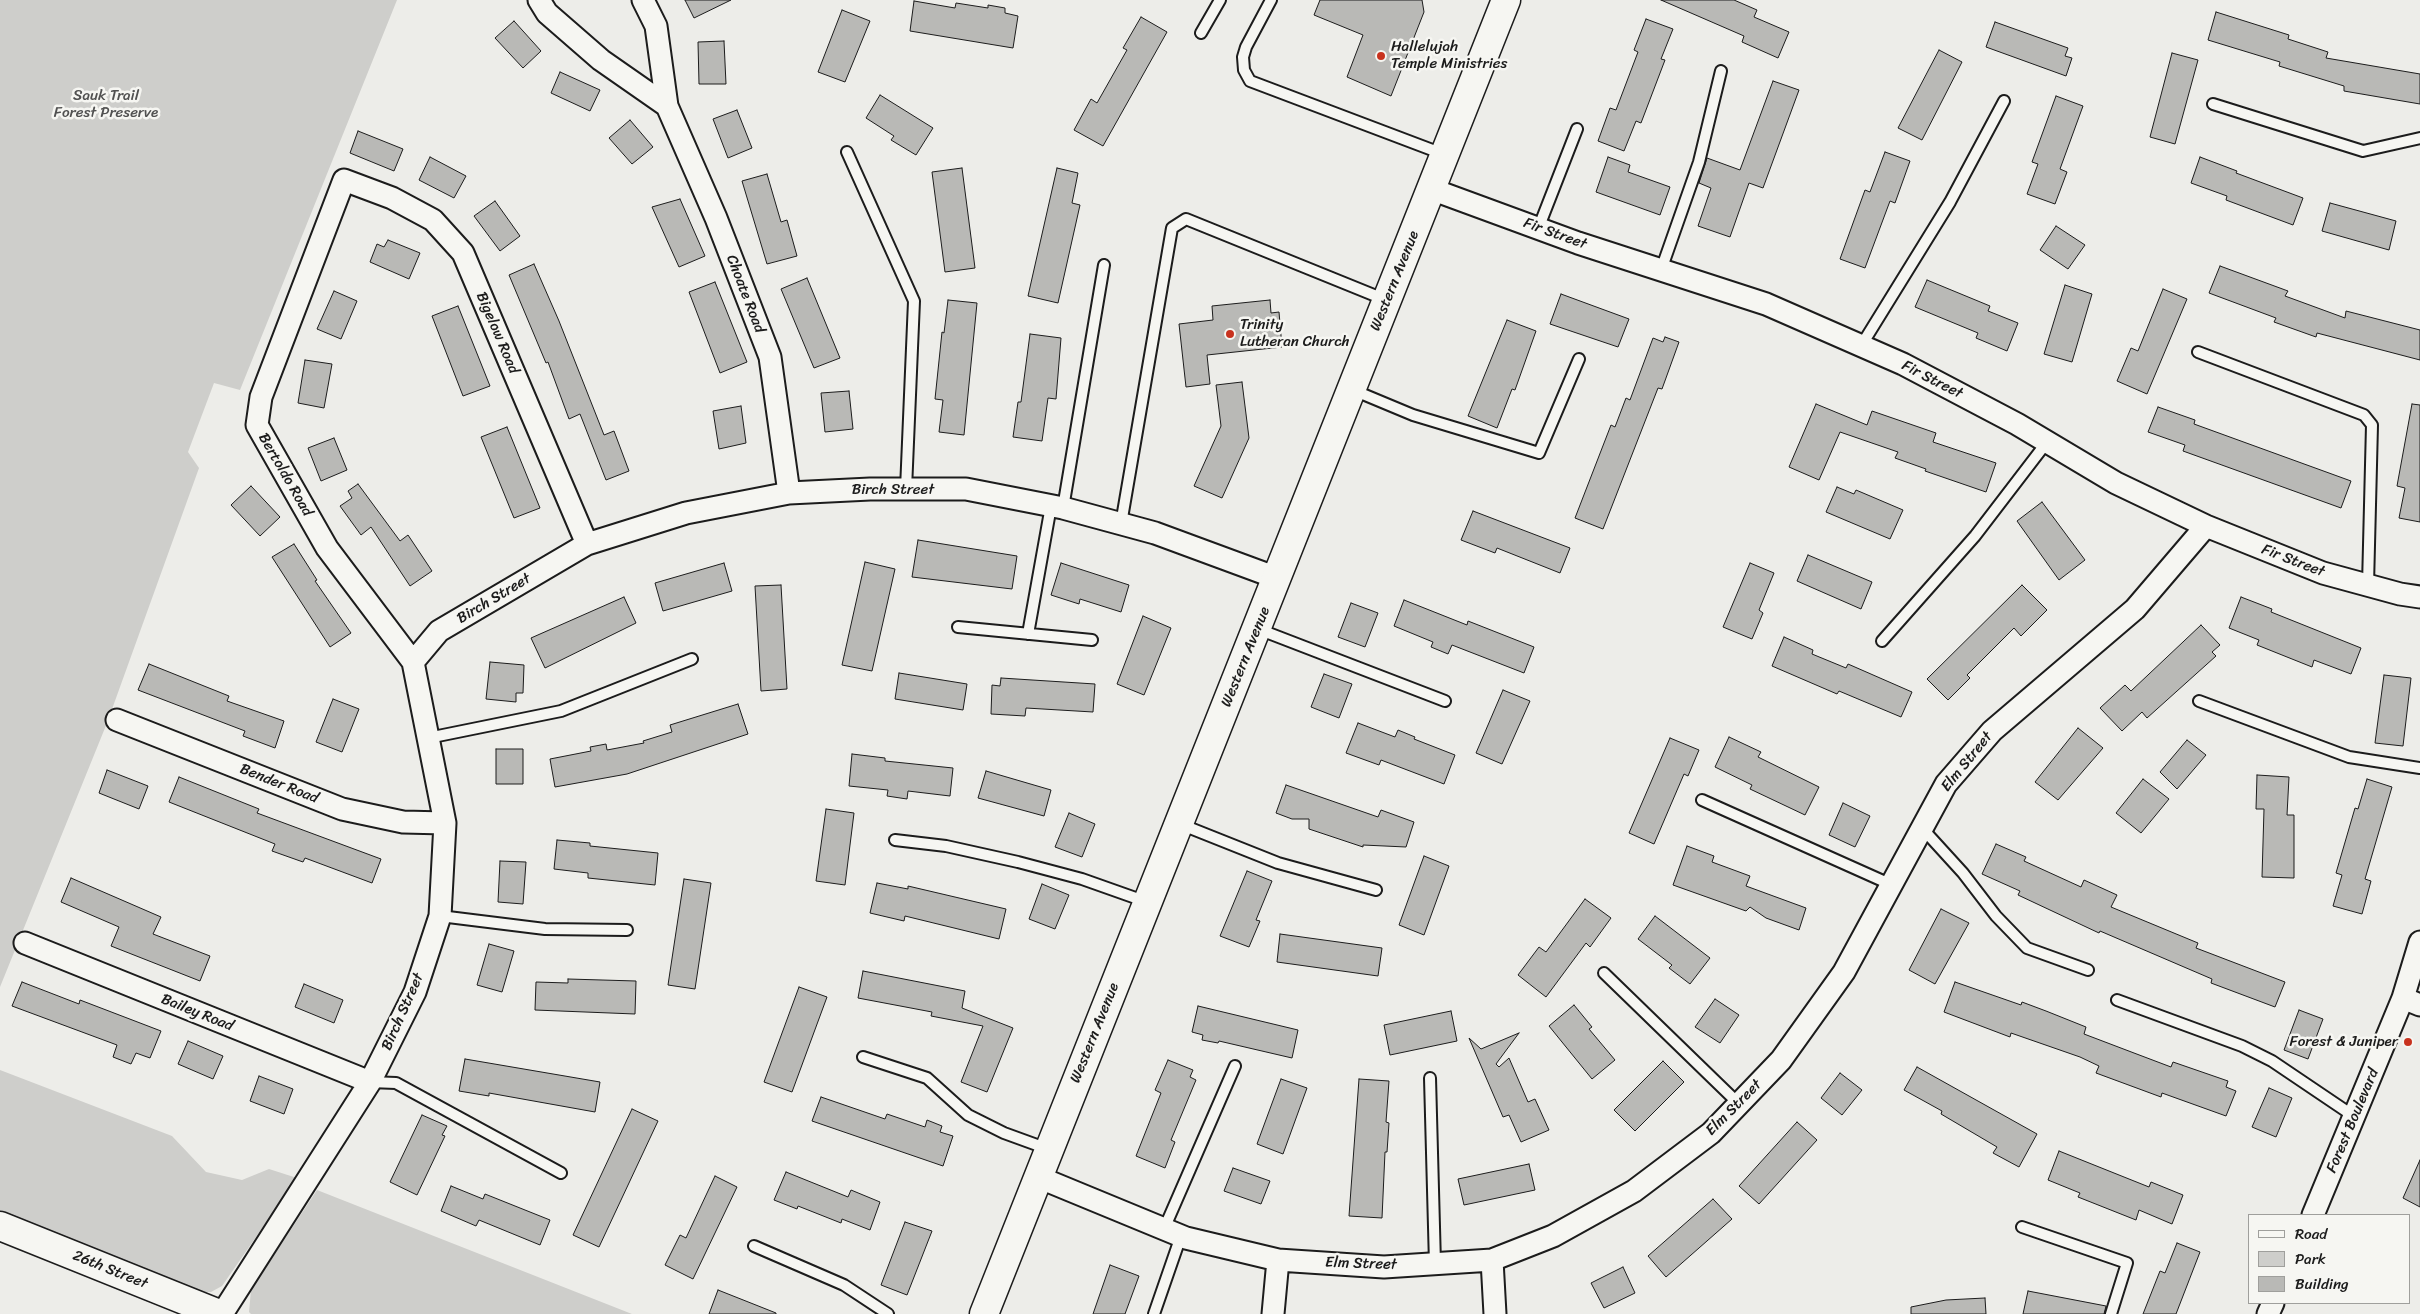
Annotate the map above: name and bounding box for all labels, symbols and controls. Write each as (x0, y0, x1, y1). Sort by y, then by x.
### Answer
place label: Hallelujah Temple Ministries (1391, 38, 1507, 73)
marker: Hallelujah Temple Ministries (1375, 50, 1387, 62)
park label: Sauk Trail Forest Preserve (54, 87, 158, 122)
street label: Fir Street (1521, 214, 1589, 254)
street label: Western Avenue (1367, 228, 1423, 334)
street label: Choate Road (722, 252, 768, 336)
street label: Bigelow Road (472, 289, 522, 377)
place label: Trinity Lutheran Church (1240, 316, 1350, 351)
marker: Trinity Lutheran Church (1224, 328, 1236, 340)
street label: Fir Street (1899, 357, 1965, 403)
street label: Bertoldo Road (254, 430, 316, 520)
street label: Birch Street (852, 481, 934, 499)
street label: Fir Street (2259, 541, 2327, 581)
street label: Birch Street (454, 570, 534, 628)
street label: Western Avenue (1218, 604, 1274, 710)
street label: Elm Street (1937, 729, 1997, 795)
street label: Bender Road (237, 760, 321, 808)
street label: Birch Street (378, 971, 428, 1053)
street label: Western Avenue (1067, 980, 1123, 1086)
street label: Bailey Road (158, 990, 236, 1036)
place label: Forest & Juniper (2289, 1033, 2398, 1051)
marker: Forest & Juniper (2402, 1036, 2414, 1048)
street label: Forest Boulevard (2323, 1066, 2383, 1176)
street label: Elm Street (1702, 1076, 1766, 1140)
legend (2248, 1214, 2410, 1304)
text: Road (2295, 1221, 2327, 1247)
text: Park (2295, 1246, 2326, 1272)
street label: 26th Street (70, 1247, 150, 1293)
street label: Elm Street (1325, 1254, 1397, 1274)
text: Building (2295, 1271, 2349, 1297)

